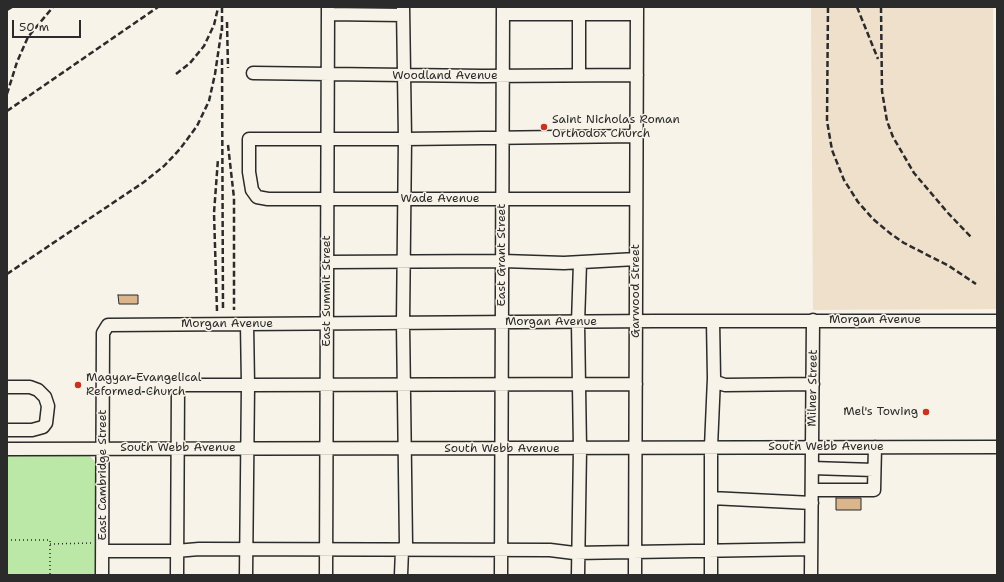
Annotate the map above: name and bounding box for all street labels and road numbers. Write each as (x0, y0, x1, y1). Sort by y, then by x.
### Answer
street label: Woodland Avenue (392, 69, 498, 83)
street label: Wade Avenue (400, 192, 480, 206)
street label: East Grant Street (495, 203, 509, 307)
street label: East Summit Street (320, 235, 334, 347)
street label: Garwood Street (629, 244, 643, 338)
street label: Morgan Avenue (829, 313, 921, 327)
street label: Morgan Avenue (505, 315, 597, 329)
street label: Morgan Avenue (181, 317, 273, 331)
street label: Milner Street (805, 349, 821, 427)
street label: East Cambridge Street (96, 409, 110, 541)
street label: South Webb Avenue (768, 440, 884, 454)
street label: South Webb Avenue (120, 441, 236, 455)
street label: South Webb Avenue (444, 442, 560, 456)

